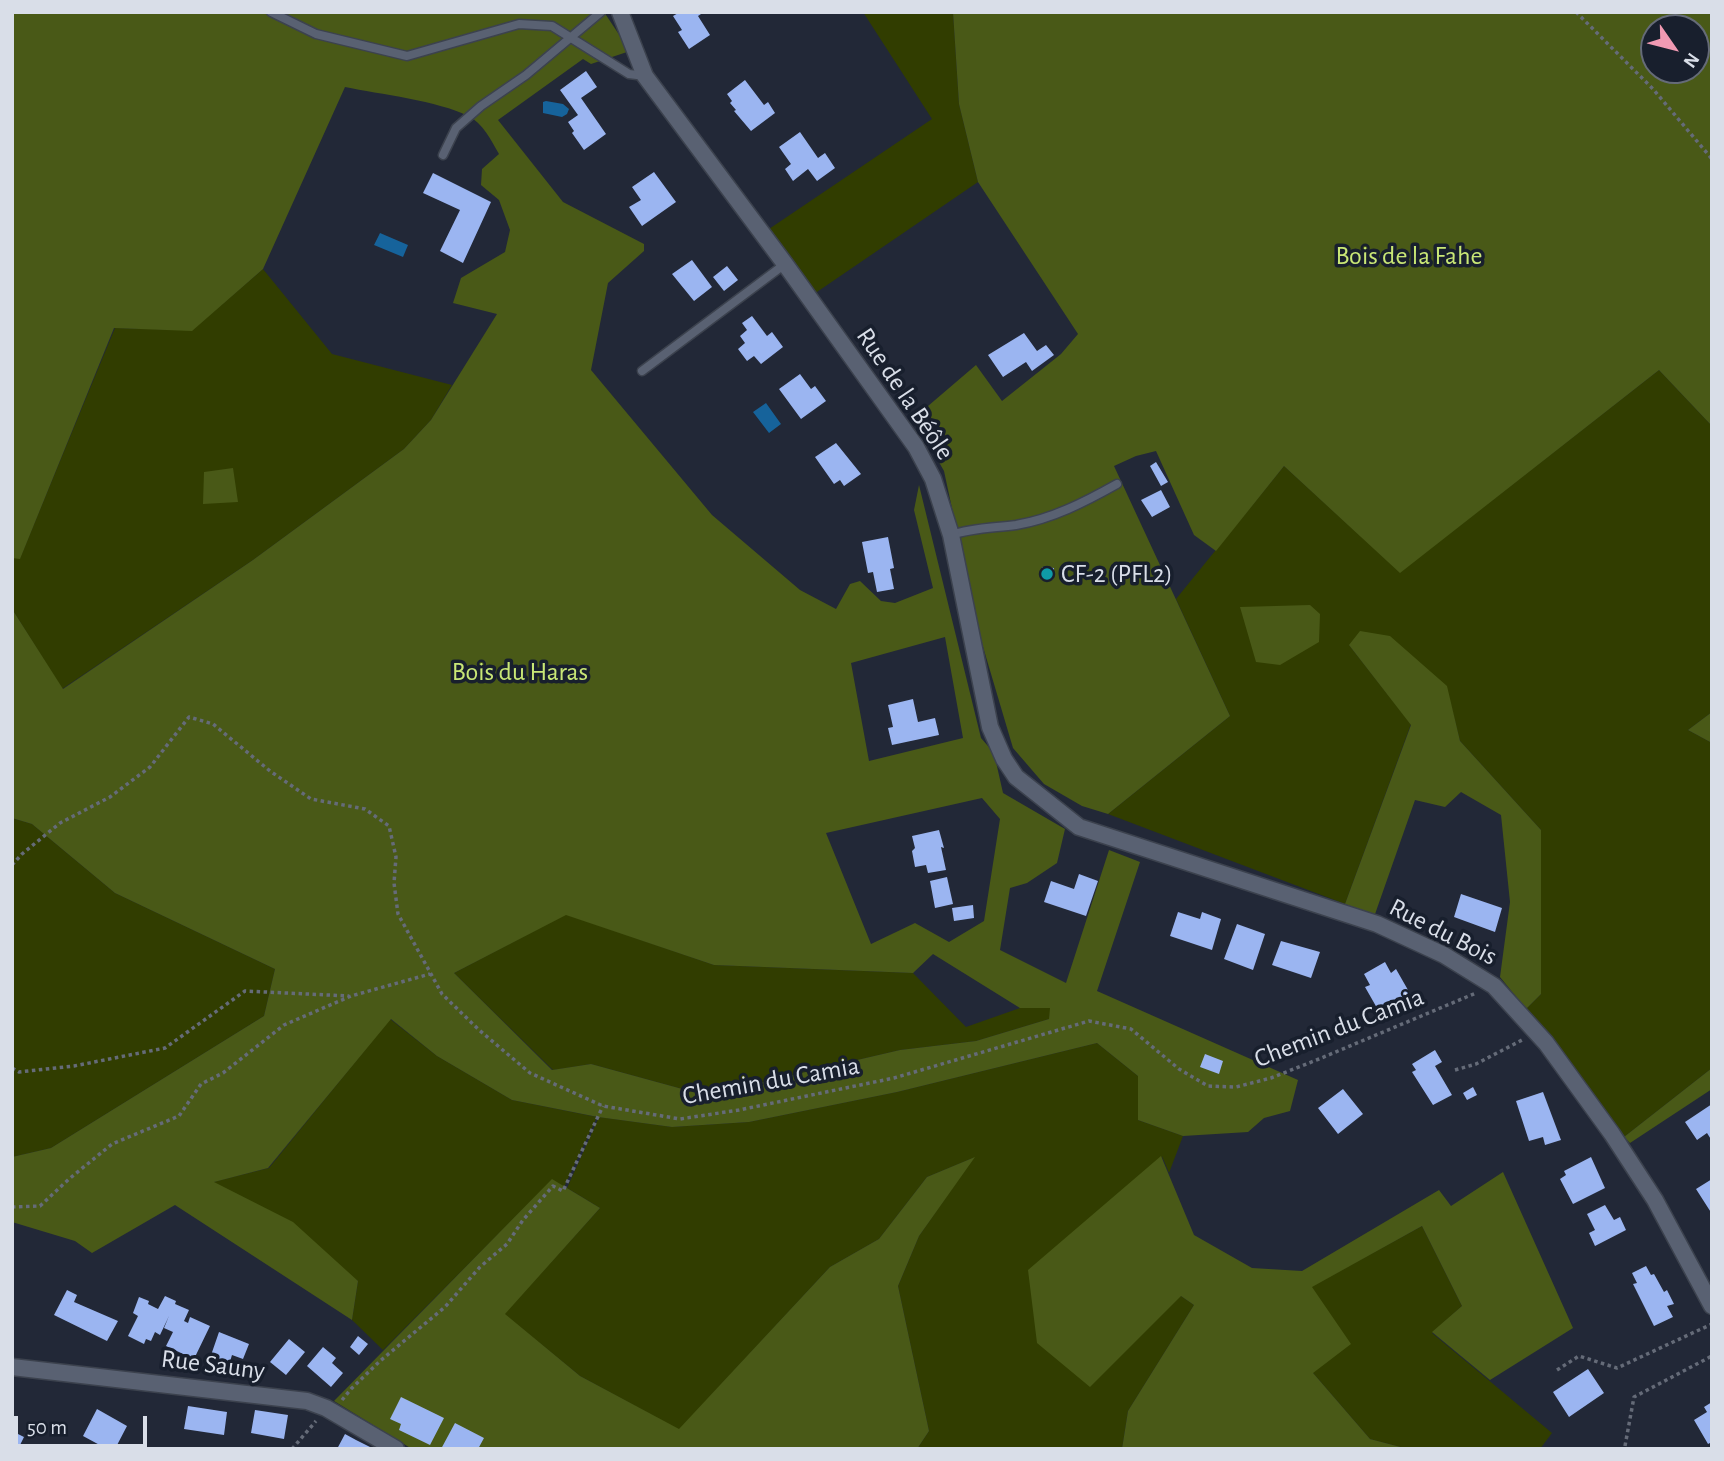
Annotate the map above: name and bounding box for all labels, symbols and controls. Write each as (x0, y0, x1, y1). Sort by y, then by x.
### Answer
north arrow (1640, 14, 1710, 84)
text: N (1679, 49, 1703, 71)
park label: Bois de la Fahe (1335, 240, 1483, 272)
street label: Rue de la Béôle (849, 322, 961, 466)
place label: CF-2 (PFL2) (1061, 558, 1173, 590)
marker: CF-2 (PFL2) (1039, 566, 1055, 582)
park label: Bois du Haras (452, 656, 588, 688)
street label: Rue du Bois (1384, 892, 1502, 972)
street label: Chemin du Camia (1250, 981, 1428, 1075)
street label: Chemin du Camia (680, 1050, 862, 1112)
street label: Rue Sauny (159, 1343, 267, 1387)
scale bar (18, 1402, 150, 1446)
text: 50 m (27, 1417, 67, 1438)

